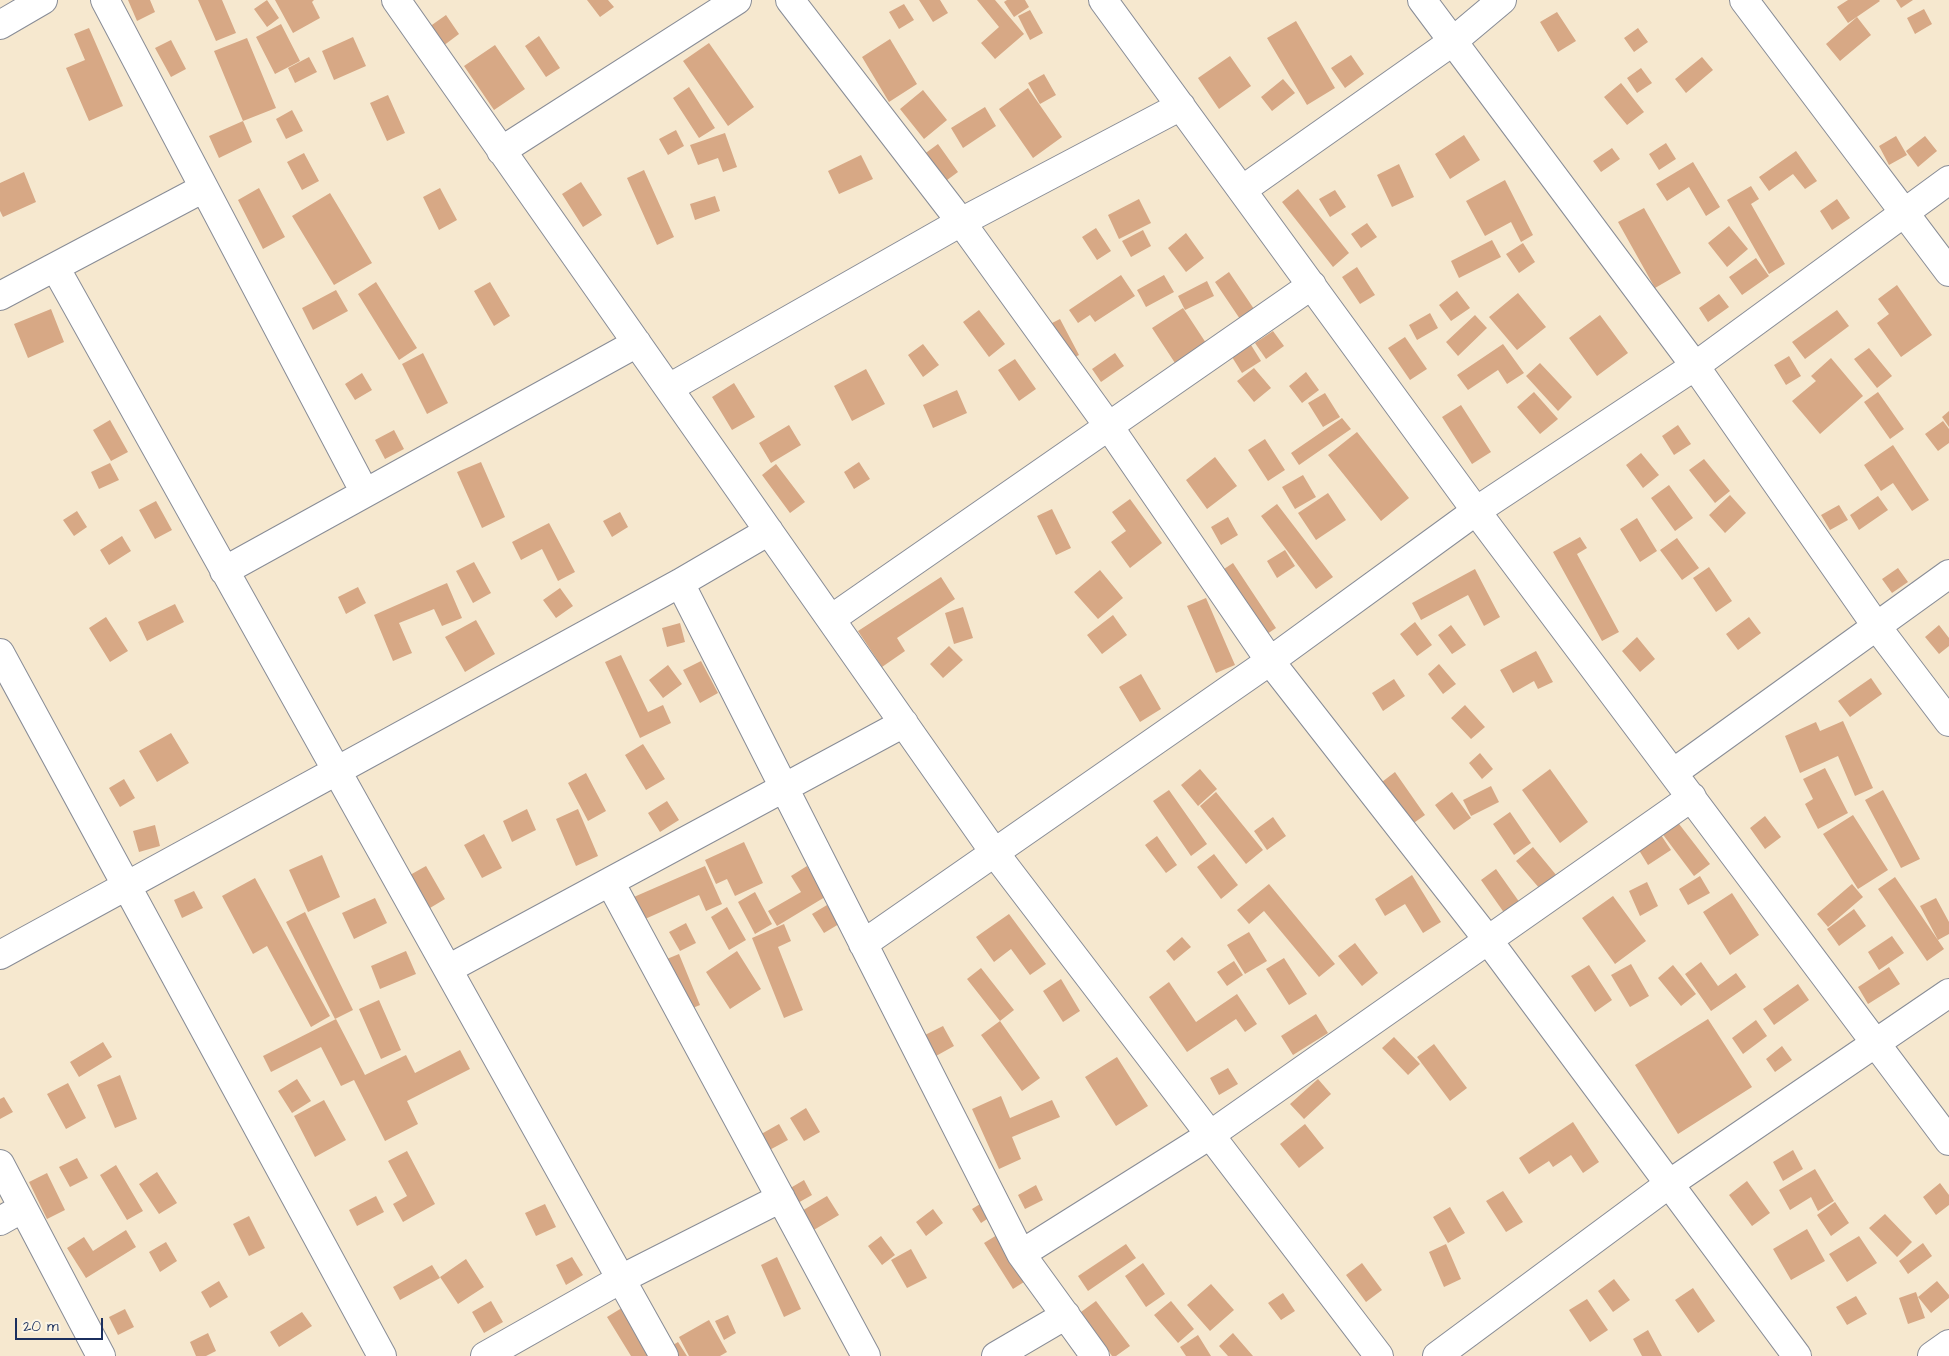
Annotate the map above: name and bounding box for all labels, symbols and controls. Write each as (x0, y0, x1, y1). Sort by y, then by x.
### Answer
scale bar (18, 1308, 105, 1340)
text: 20 m (23, 1316, 59, 1337)

